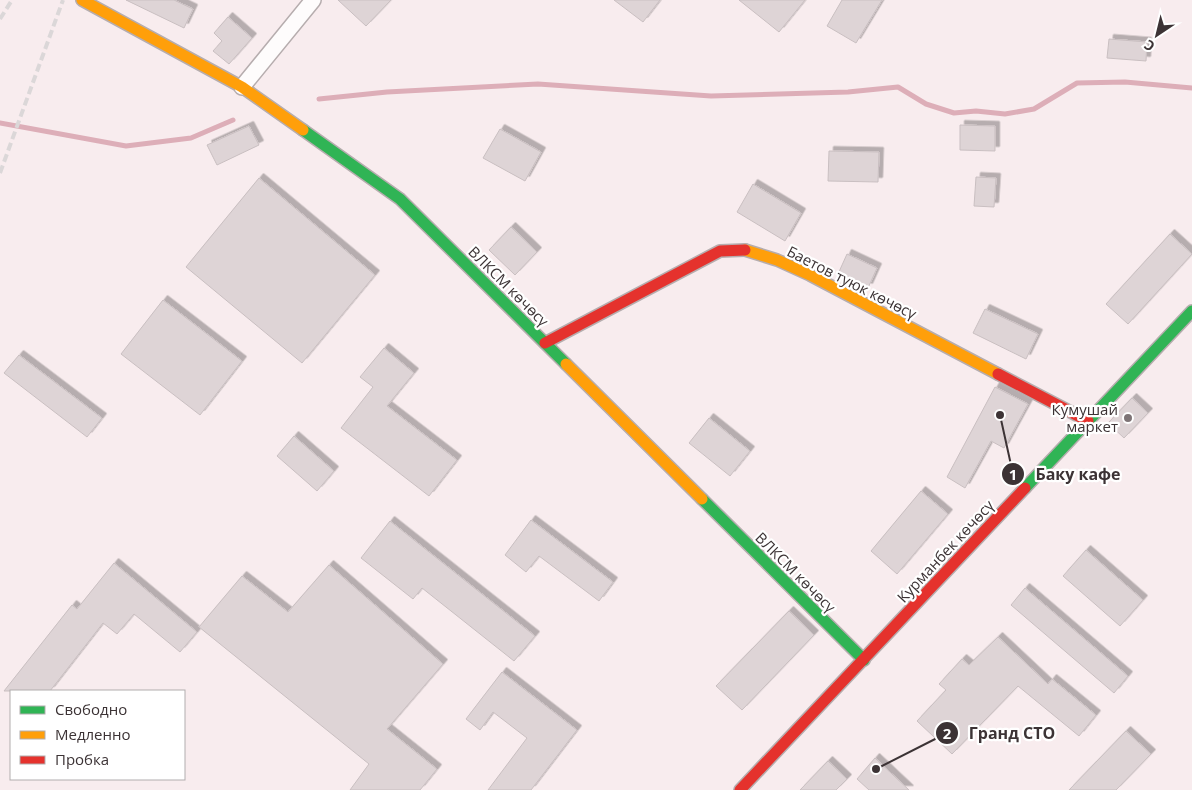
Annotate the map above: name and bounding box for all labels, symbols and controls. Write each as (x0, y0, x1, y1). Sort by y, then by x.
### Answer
north arrow (1132, 10, 1182, 60)
text: С (1140, 36, 1158, 56)
street label: Баетов туюк көчөсү (784, 241, 921, 324)
street label: ВЛКСМ көчөсү (465, 242, 554, 331)
place label: Кумушай маркет (1052, 399, 1118, 436)
marker: Кумушай маркет (1122, 412, 1134, 424)
callout: Баку кафе (1000, 459, 1130, 490)
text: Баку кафе (1035, 463, 1121, 485)
text: 1 (1009, 464, 1017, 484)
street label: Курманбек көчөсү (892, 495, 998, 607)
street label: ВЛКСМ көчөсү (752, 528, 841, 617)
legend (10, 690, 185, 780)
text: Свободно (55, 699, 127, 719)
callout: Гранд СТО (934, 718, 1065, 749)
text: Гранд СТО (969, 722, 1055, 744)
text: 2 (943, 723, 952, 743)
text: Медленно (55, 724, 131, 744)
text: Пробка (55, 749, 109, 769)

